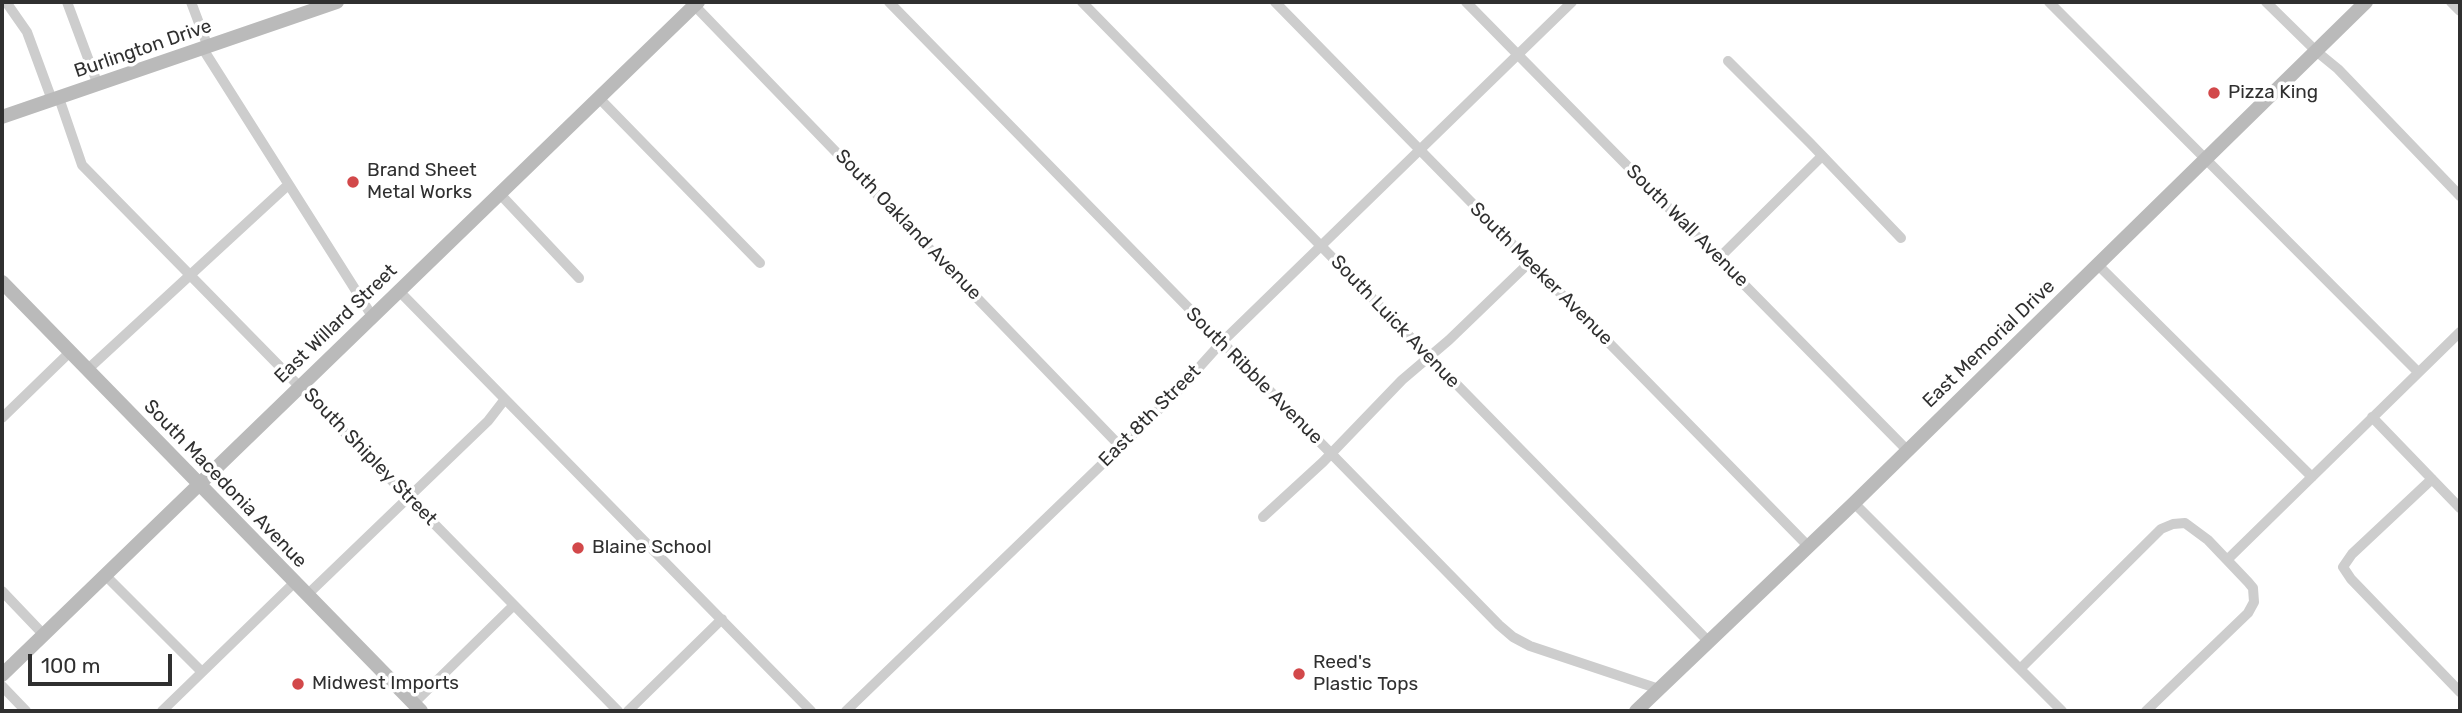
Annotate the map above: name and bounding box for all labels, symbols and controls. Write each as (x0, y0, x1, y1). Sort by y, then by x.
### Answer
street label: Burlington Drive (71, 15, 215, 83)
place label: Pizza King (2228, 82, 2318, 104)
marker: Pizza King (2206, 85, 2222, 101)
street label: South Oakland Avenue (830, 145, 986, 305)
place label: Brand Sheet Metal Works (367, 160, 477, 204)
street label: South Wall Avenue (1621, 160, 1753, 292)
marker: Brand Sheet Metal Works (345, 174, 361, 190)
street label: South Meeker Avenue (1465, 198, 1617, 350)
street label: South Luick Avenue (1326, 251, 1464, 393)
street label: East Willard Street (270, 260, 402, 388)
street label: East Memorial Drive (1918, 275, 2060, 413)
street label: South Ribble Avenue (1181, 303, 1327, 449)
street label: East 8th Street (1094, 360, 1206, 472)
street label: South Shipley Street (299, 384, 441, 530)
street label: South Macedonia Avenue (139, 395, 311, 573)
place label: Blaine School (592, 537, 712, 559)
marker: Blaine School (570, 540, 586, 556)
scale bar (32, 640, 175, 684)
place label: Reed's Plastic Tops (1313, 652, 1418, 696)
text: 100 m (41, 653, 100, 678)
marker: Reed's Plastic Tops (1291, 666, 1307, 682)
place label: Midwest Imports (312, 673, 459, 695)
marker: Midwest Imports (290, 676, 306, 692)

